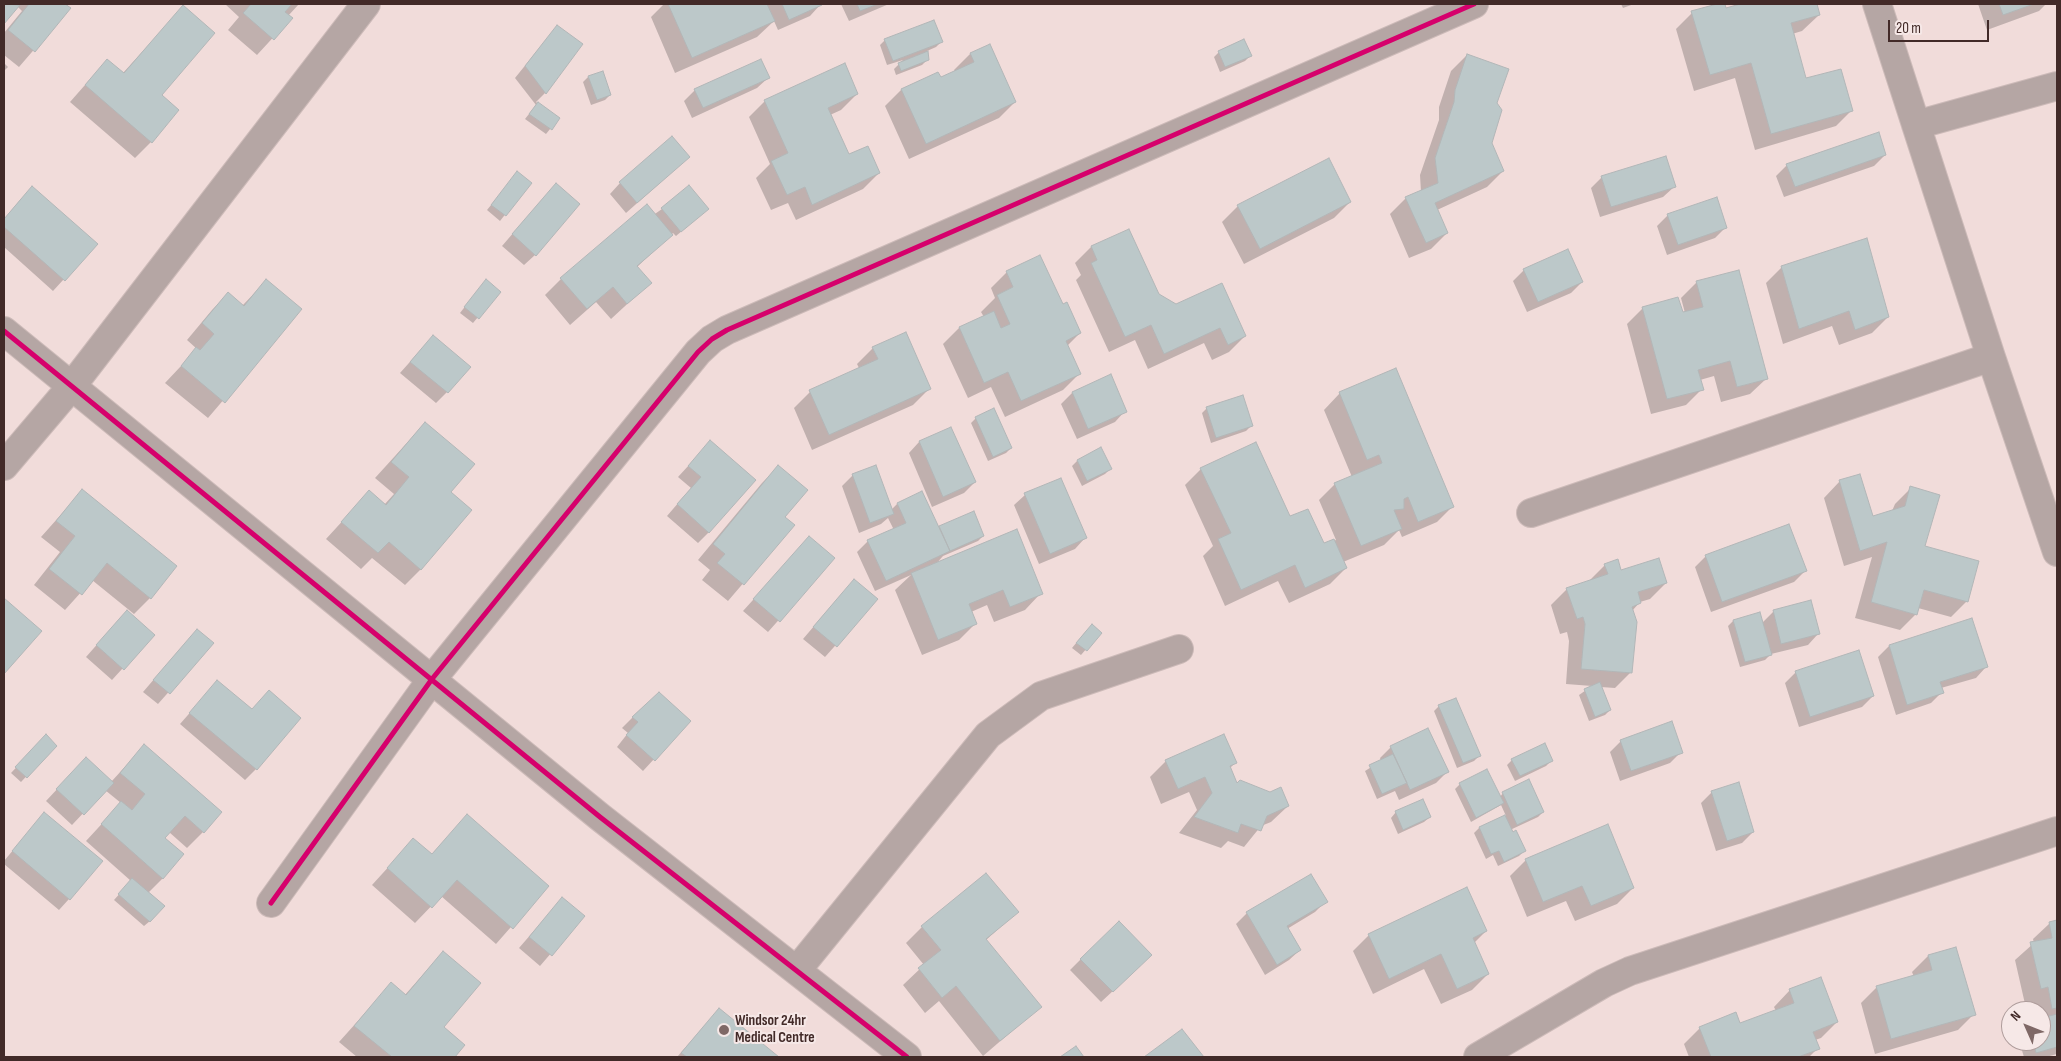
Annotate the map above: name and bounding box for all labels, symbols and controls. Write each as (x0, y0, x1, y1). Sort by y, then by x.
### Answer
scale bar (1891, 10, 1992, 42)
text: 20 m (1896, 19, 1921, 38)
north arrow (2001, 1001, 2051, 1051)
text: N (2007, 1007, 2024, 1025)
place label: Windsor 24hr Medical Centre (735, 1012, 815, 1047)
marker: Windsor 24hr Medical Centre (717, 1023, 731, 1037)

